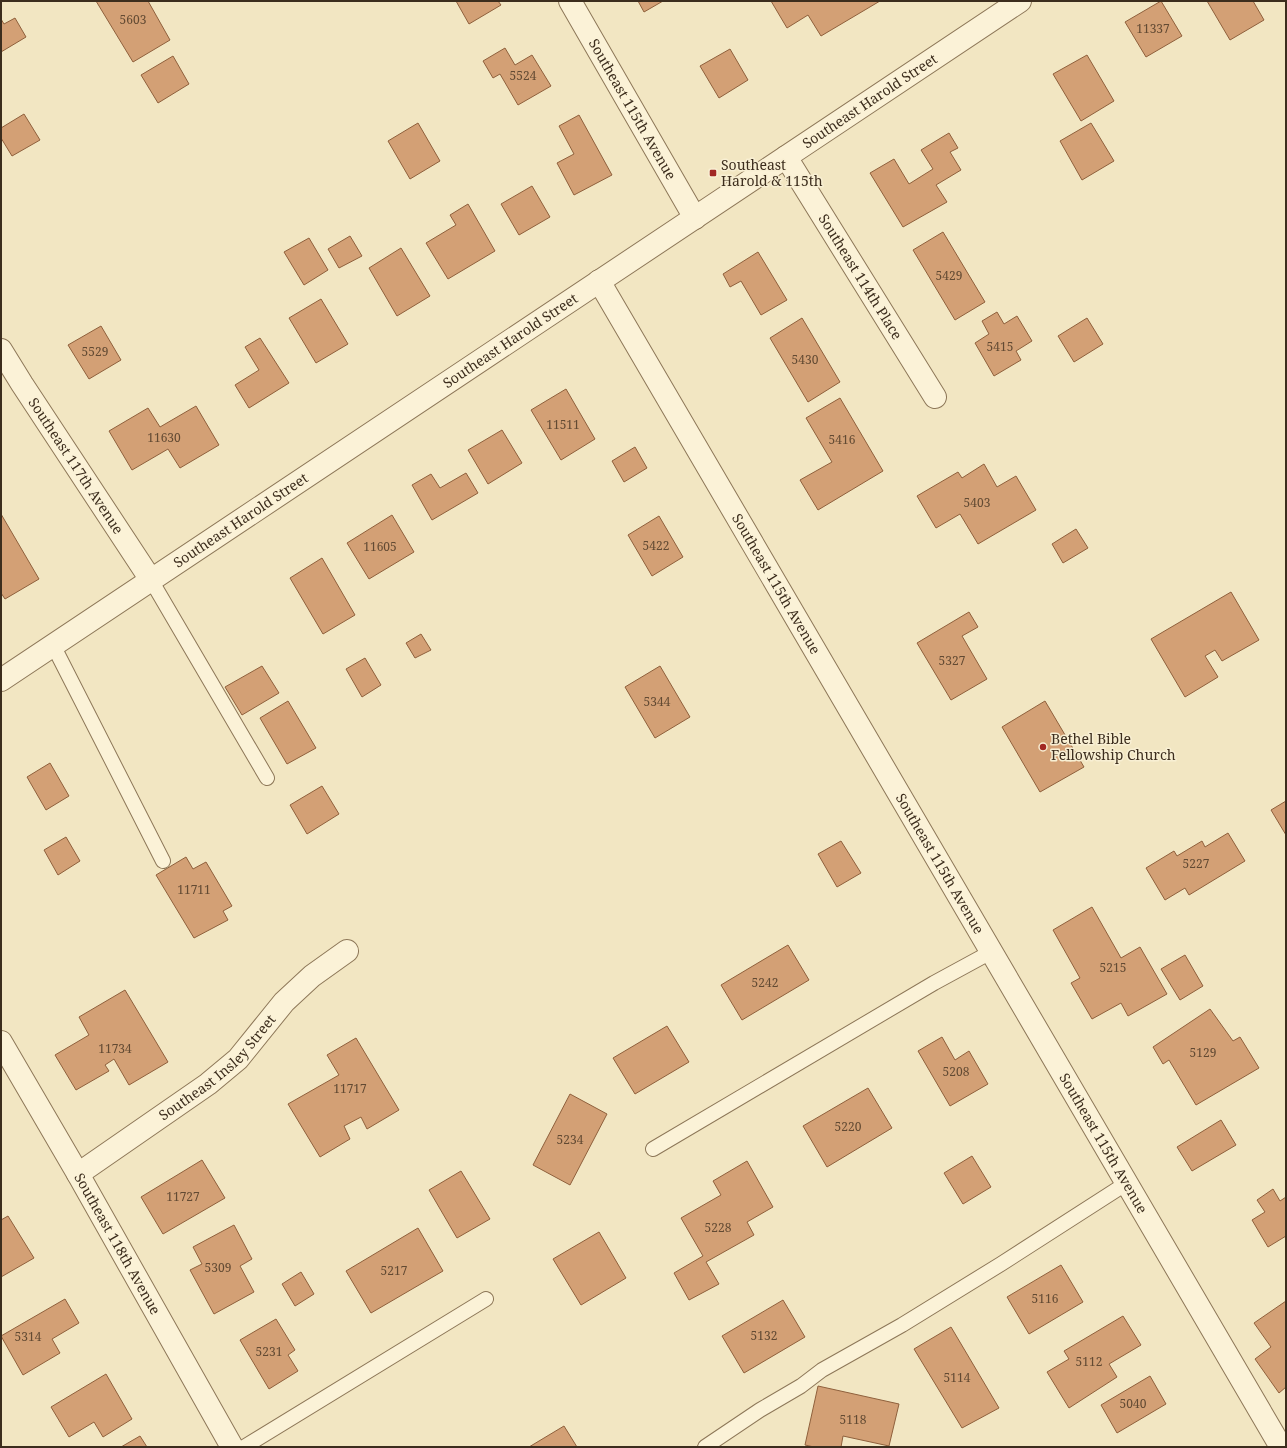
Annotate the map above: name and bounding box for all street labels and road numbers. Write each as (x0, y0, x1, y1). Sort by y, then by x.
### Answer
street label: Southeast 115th Avenue (585, 35, 681, 183)
street label: Southeast Harold Street (798, 49, 941, 152)
street label: Southeast 114th Place (815, 210, 907, 343)
street label: Southeast Harold Street (439, 288, 581, 392)
street label: Southeast 117th Avenue (24, 394, 128, 538)
street label: Southeast Harold Street (169, 468, 311, 572)
street label: Southeast 115th Avenue (728, 510, 825, 657)
street label: Southeast 115th Avenue (892, 790, 989, 937)
street label: Southeast Insley Street (155, 1010, 279, 1124)
street label: Southeast 115th Avenue (1055, 1069, 1152, 1217)
street label: Southeast 118th Avenue (70, 1169, 165, 1318)

